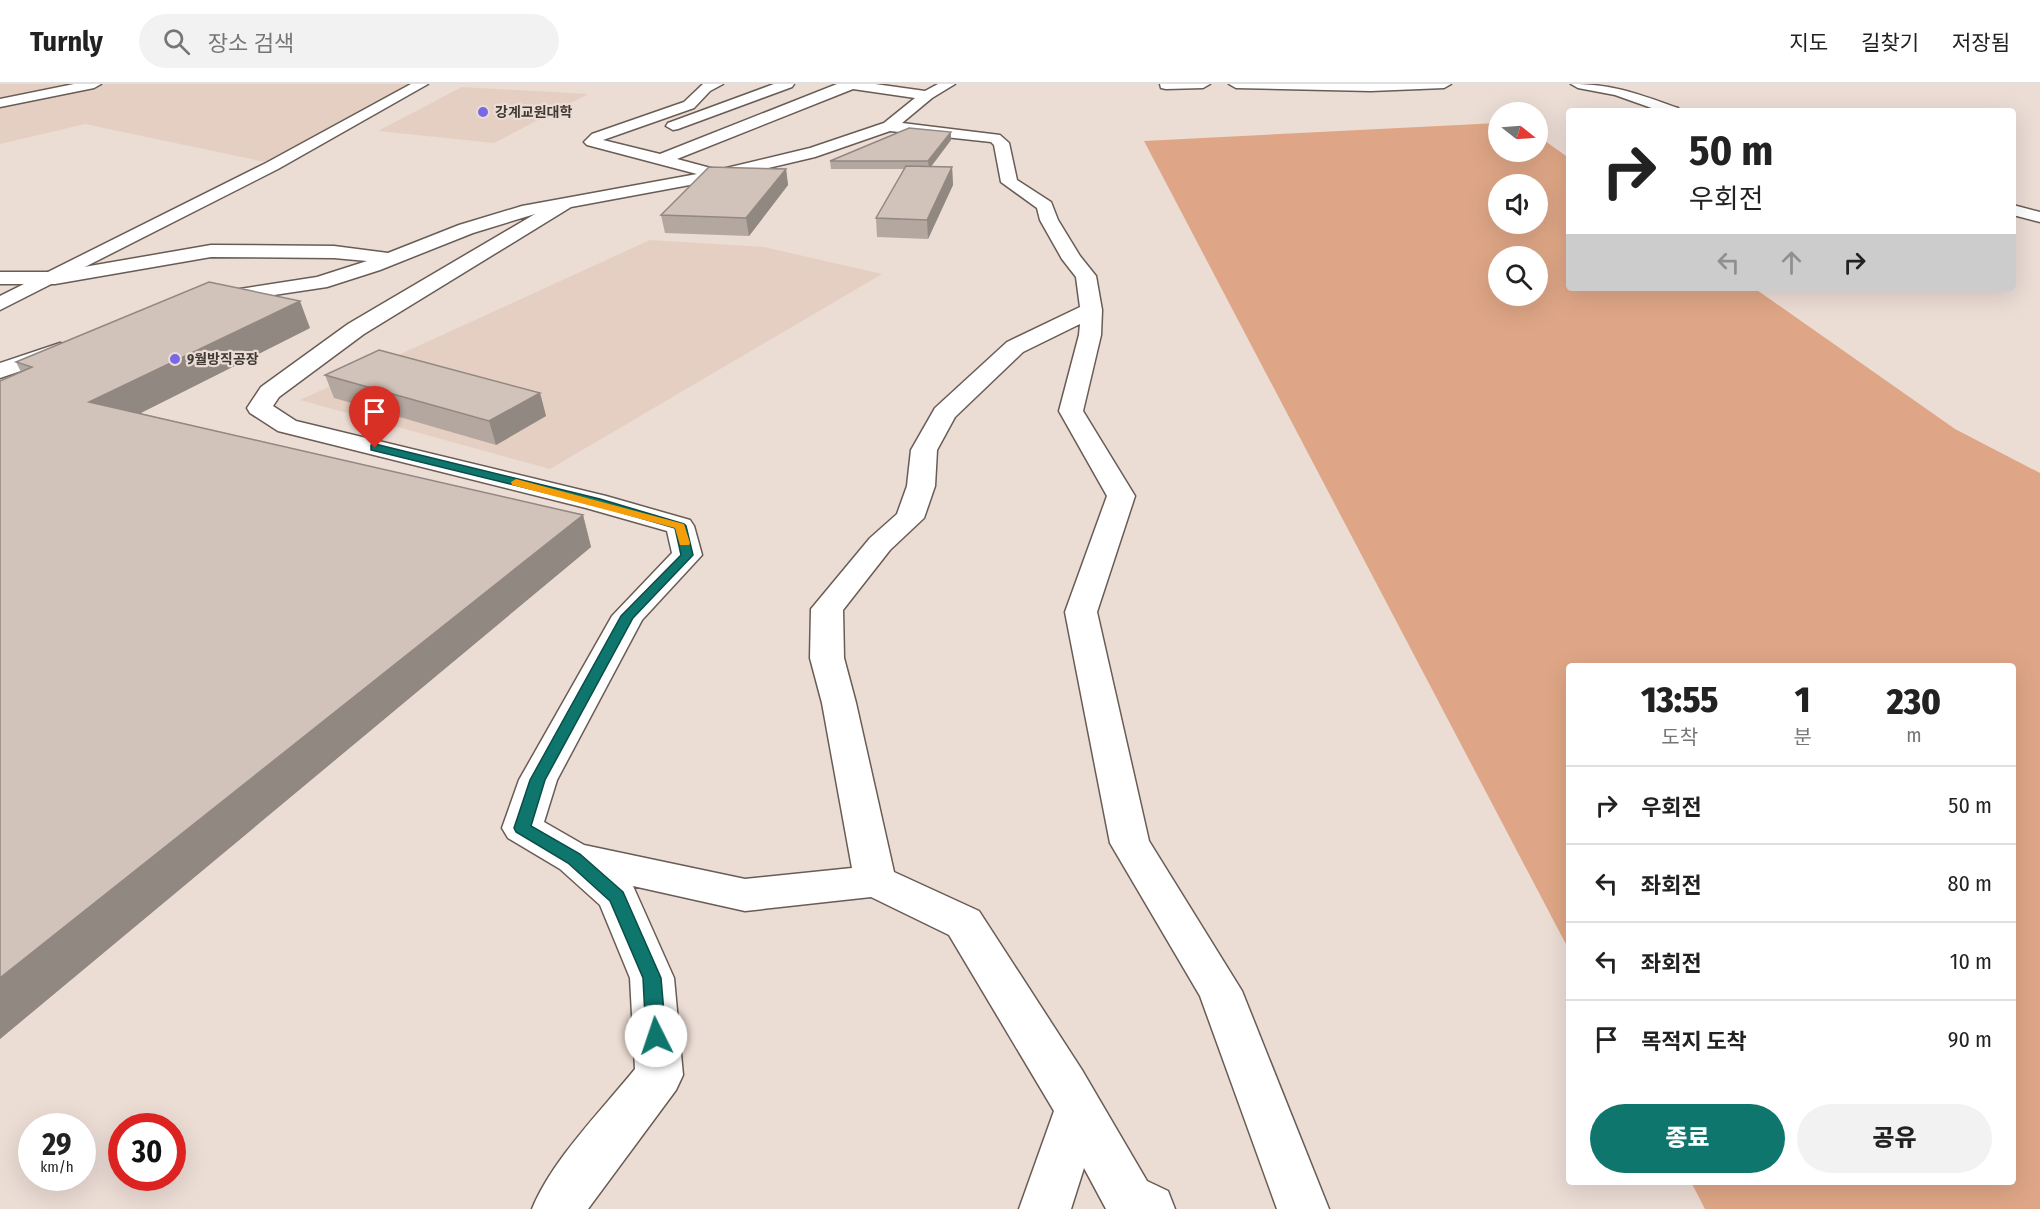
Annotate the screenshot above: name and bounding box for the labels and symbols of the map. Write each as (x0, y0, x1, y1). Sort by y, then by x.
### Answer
north arrow (1488, 102, 1548, 162)
place label: 강계교원대학 (495, 104, 572, 121)
marker: 강계교원대학 (476, 105, 490, 119)
place label: 9월방직공장 (187, 351, 259, 368)
marker: 9월방직공장 (168, 352, 182, 366)
pin (349, 386, 400, 448)
position arrow (624, 1004, 688, 1068)
speed limit sign: 30 (108, 1113, 186, 1191)

